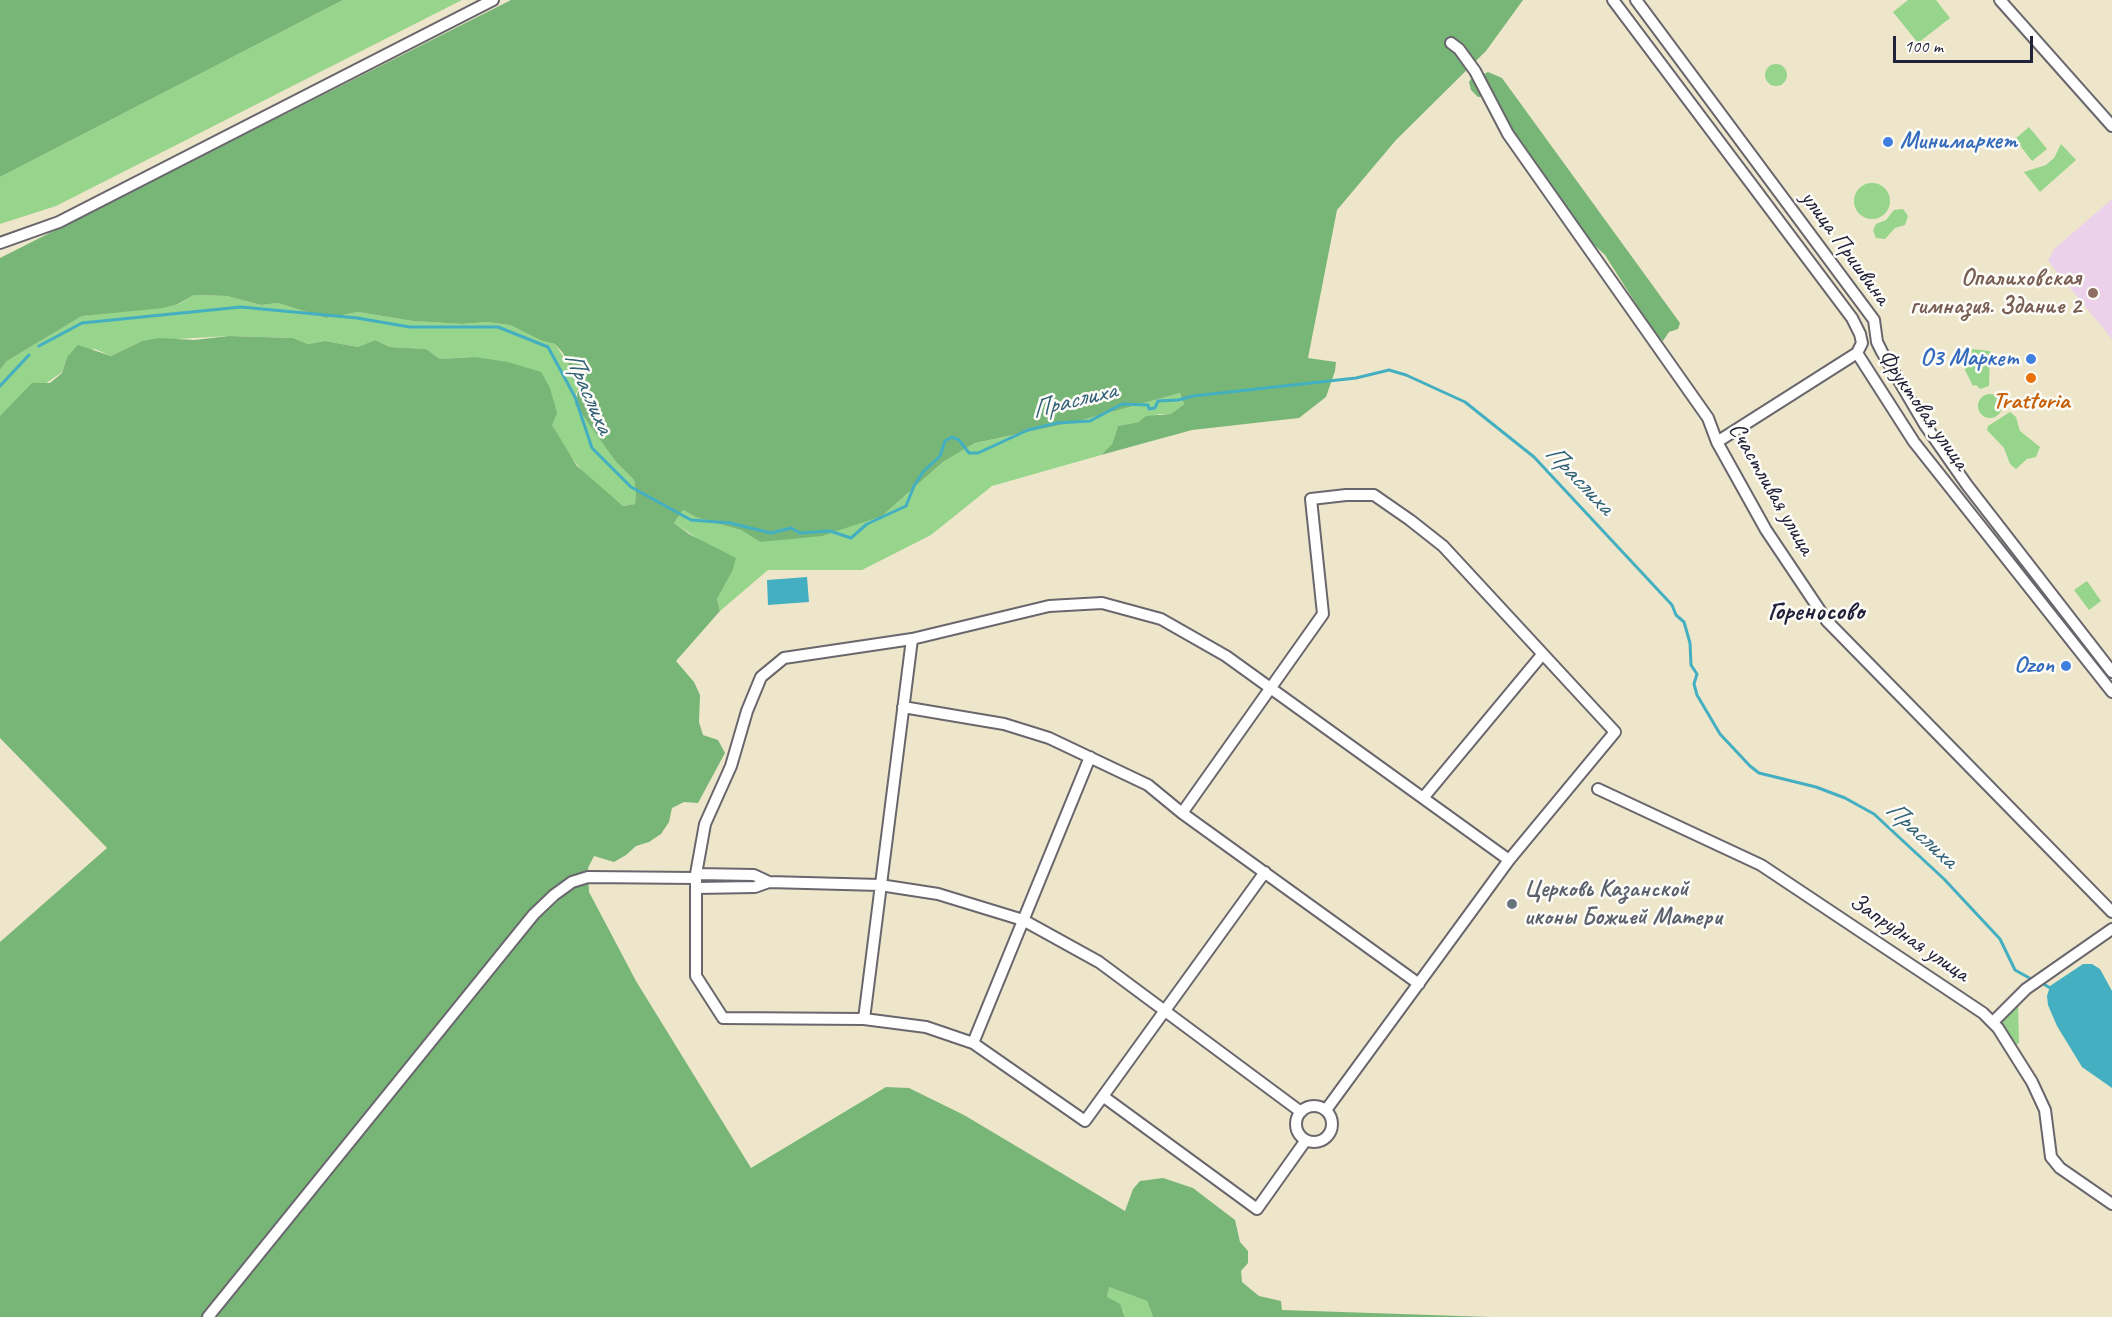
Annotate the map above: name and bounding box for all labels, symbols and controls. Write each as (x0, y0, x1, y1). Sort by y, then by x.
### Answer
scale bar (1896, 24, 2036, 62)
text: 100 m (1904, 35, 1943, 57)
place label: Минимаркет (1900, 128, 2017, 156)
marker: Минимаркет (1881, 135, 1895, 149)
street label: улица Пришвина (1794, 185, 1896, 311)
place label: Опалиховская гимназия. Здание 2 (1910, 265, 2081, 321)
marker: Опалиховская гимназия. Здание 2 (2086, 286, 2100, 300)
street label: Фруктовая улица (1871, 344, 1975, 476)
place label: О3 Маркет (1920, 345, 2019, 373)
water label: Праслиха (556, 347, 620, 439)
marker: О3 Маркет (2024, 352, 2038, 366)
marker: Trattoria (2024, 371, 2038, 385)
water label: Праслиха (1029, 375, 1119, 427)
place label: Trattoria (1993, 388, 2069, 416)
street label: Счастливая улица (1721, 418, 1821, 560)
water label: Праслиха (1538, 438, 1620, 522)
district label: Гореносово (1768, 596, 1864, 628)
place label: Ozon (2014, 652, 2054, 680)
marker: Ozon (2059, 659, 2073, 673)
water label: Праслиха (1879, 795, 1963, 875)
place label: Церковь Казанской иконы Божией Матери (1524, 876, 1722, 932)
street label: Запрудная улица (1844, 887, 1974, 989)
marker: Церковь Казанской иконы Божией Матери (1505, 897, 1519, 911)

